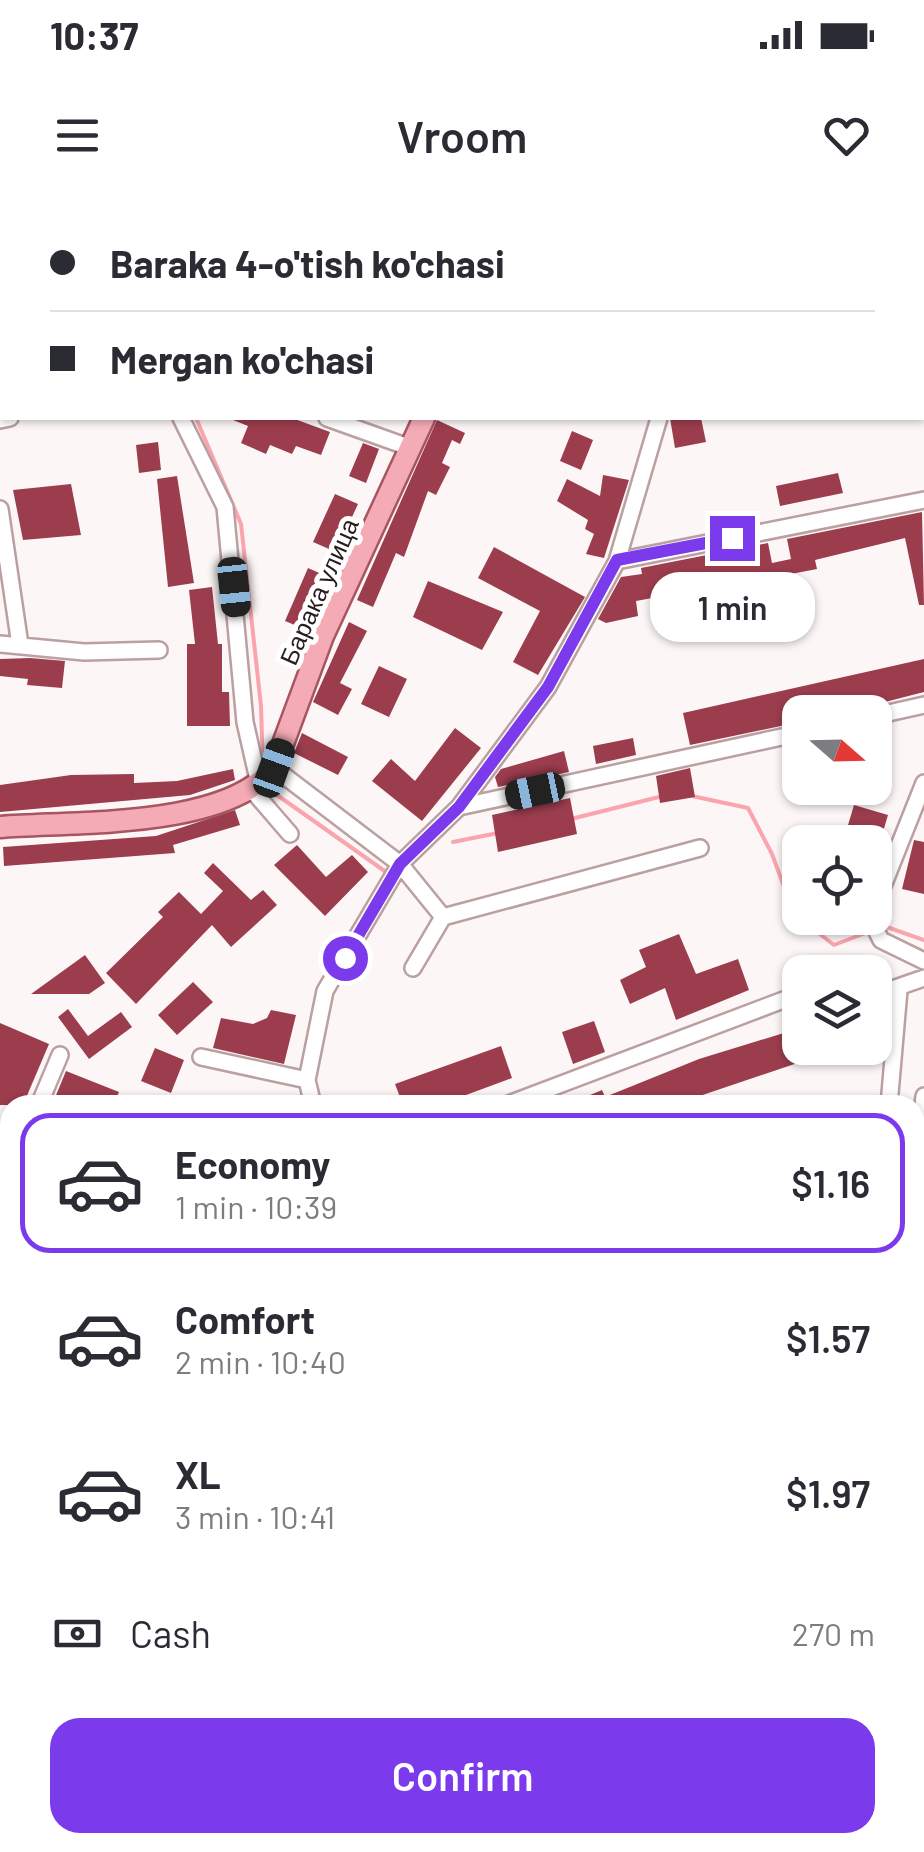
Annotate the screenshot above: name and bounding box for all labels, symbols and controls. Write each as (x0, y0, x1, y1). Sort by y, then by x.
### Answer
text: 10:37 (50, 12, 138, 58)
icon: menu (50, 108, 105, 163)
text: Vroom (397, 108, 527, 162)
icon: heart (819, 108, 874, 163)
text: Baraka 4-o'tish ko'chasi (110, 240, 505, 286)
text: Mergan ko'chasi (110, 336, 374, 382)
street label: Барака улица (272, 513, 364, 669)
route end (710, 516, 755, 561)
car (216, 556, 252, 618)
callout: 1 min (650, 573, 814, 643)
text: 1 min (698, 588, 767, 626)
north arrow (782, 695, 892, 805)
map controls (782, 695, 892, 1065)
car (250, 735, 298, 801)
car (503, 770, 567, 812)
button: locate (782, 825, 892, 935)
route start (323, 936, 368, 981)
button: layers (782, 955, 892, 1065)
icon: car (55, 1138, 145, 1228)
text: Economy (175, 1141, 330, 1187)
text: $1.16 (791, 1160, 870, 1206)
text: 1 min · 10:39 (175, 1187, 337, 1225)
icon: car (55, 1293, 145, 1383)
text: Comfort (175, 1296, 315, 1342)
text: $1.57 (786, 1315, 870, 1361)
text: 2 min · 10:40 (175, 1342, 346, 1380)
icon: car (55, 1448, 145, 1538)
text: XL (175, 1451, 221, 1497)
text: $1.97 (786, 1470, 870, 1516)
text: 3 min · 10:41 (175, 1497, 335, 1535)
icon: cash (50, 1606, 105, 1661)
text: Cash (130, 1610, 211, 1656)
text: 270 m (792, 1614, 875, 1652)
button: Confirm (50, 1718, 875, 1833)

